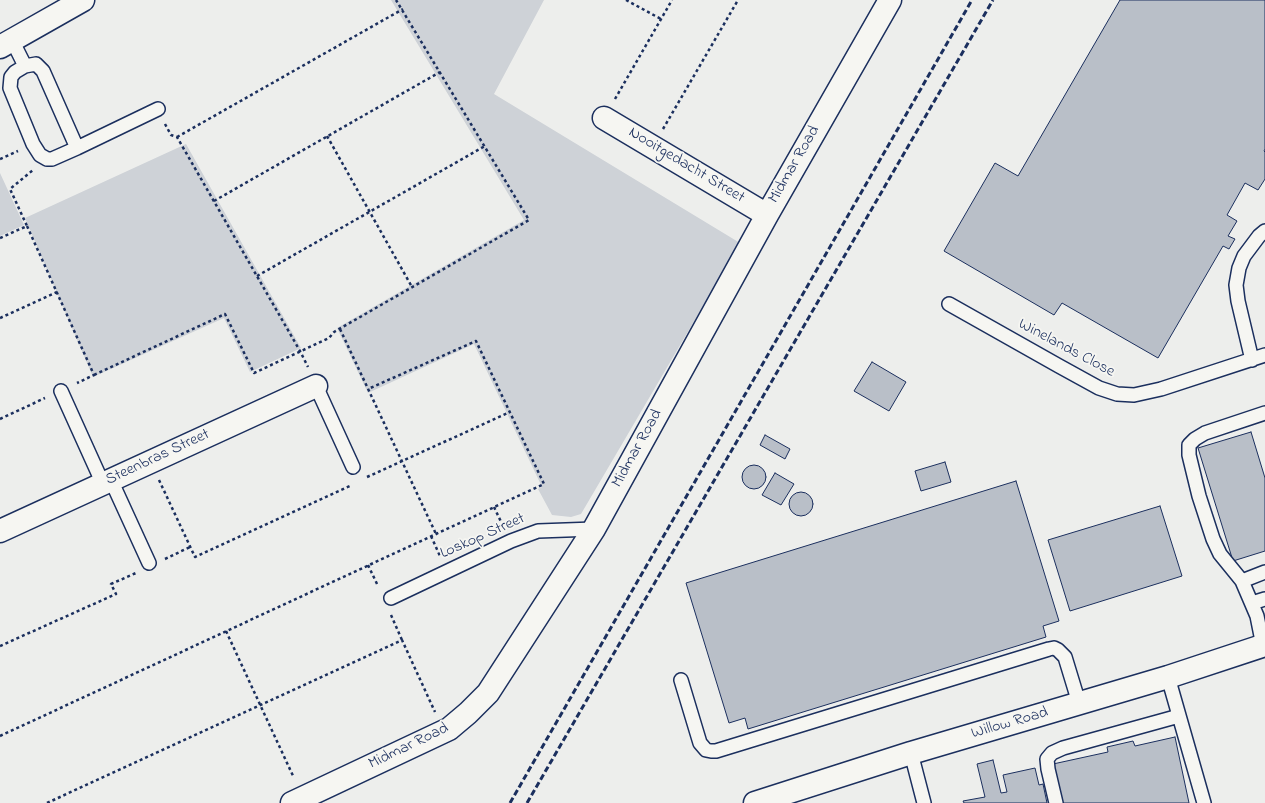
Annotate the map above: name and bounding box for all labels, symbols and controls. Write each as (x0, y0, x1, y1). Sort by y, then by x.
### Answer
street label: Midmar Road (765, 123, 825, 207)
street label: Nooitgedacht Street (624, 124, 748, 208)
street label: Winelands Close (1014, 316, 1118, 382)
street label: Midmar Road (609, 407, 667, 491)
street label: Steenbras Street (103, 426, 213, 490)
street label: Loskop Street (438, 510, 528, 564)
street label: Willow Road (969, 704, 1051, 744)
street label: Midmar Road (366, 719, 452, 775)

